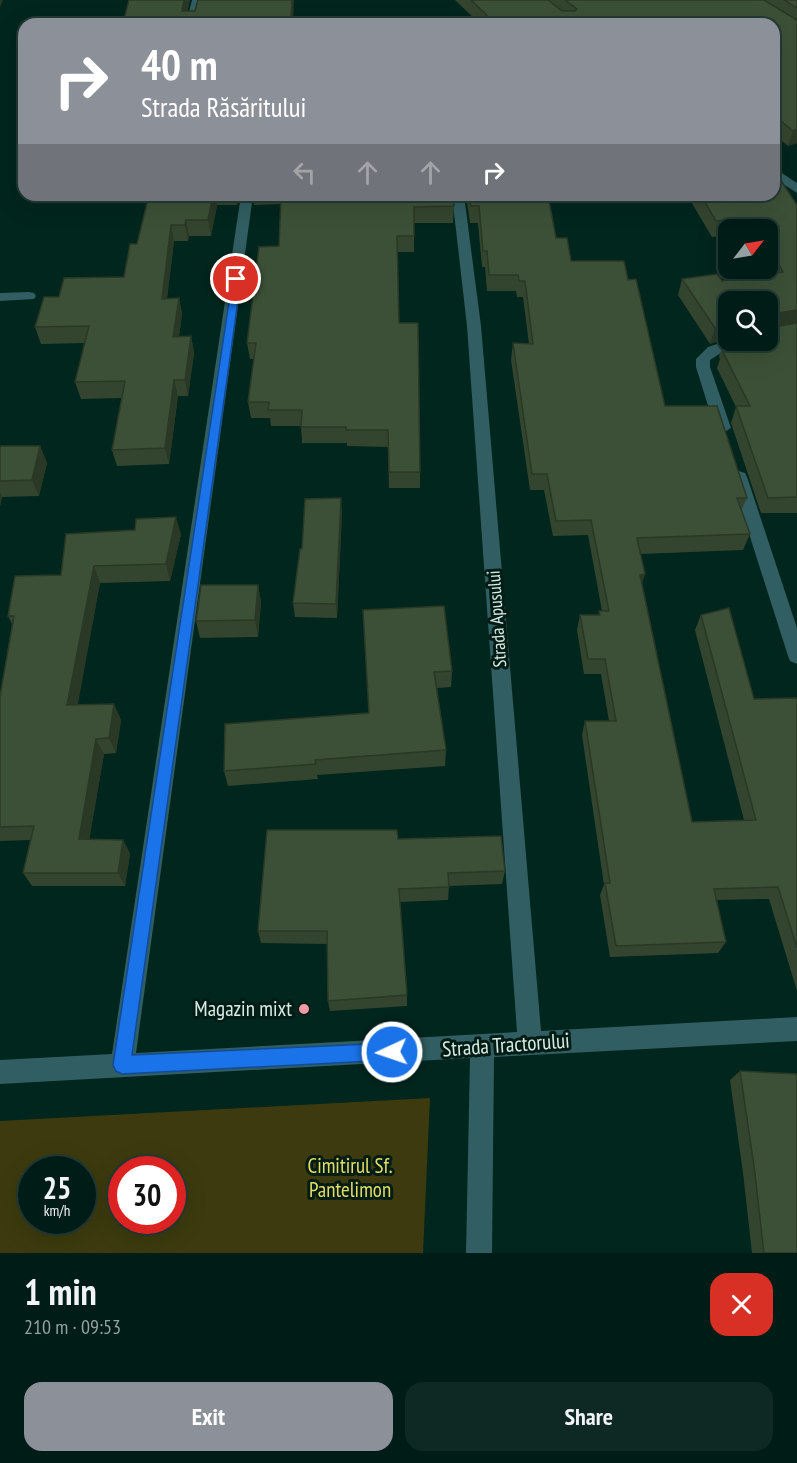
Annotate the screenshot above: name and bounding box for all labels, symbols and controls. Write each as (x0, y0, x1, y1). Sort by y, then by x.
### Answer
text: 40 m (141, 37, 218, 92)
icon: right (42, 42, 120, 120)
text: Strada Răsăritului (141, 90, 306, 124)
icon: left (288, 156, 321, 189)
icon: ahead (351, 156, 384, 189)
icon: ahead (414, 156, 447, 189)
icon: right (477, 156, 510, 189)
north arrow (718, 219, 778, 279)
map controls (718, 219, 778, 351)
pin (210, 253, 261, 304)
icon: arrive (219, 262, 252, 295)
button: search (718, 291, 778, 351)
street label: Strada Apusului (482, 570, 511, 668)
place label: Magazin mixt (194, 995, 292, 1022)
marker: Magazin mixt (297, 1002, 311, 1016)
position arrow (360, 1020, 424, 1084)
street label: Strada Tractorului (441, 1027, 571, 1062)
park label: Cimitirul Sf. Pantelimon (308, 1152, 392, 1203)
speed limit sign: 30 (108, 1156, 186, 1234)
text: 25 (43, 1168, 71, 1207)
text: km/h (44, 1201, 70, 1220)
text: 1 min (24, 1268, 97, 1315)
button: close (710, 1273, 773, 1336)
text: 210 m · 09:53 (24, 1314, 121, 1340)
button: Exit (24, 1382, 393, 1451)
button: Share (405, 1382, 773, 1451)

